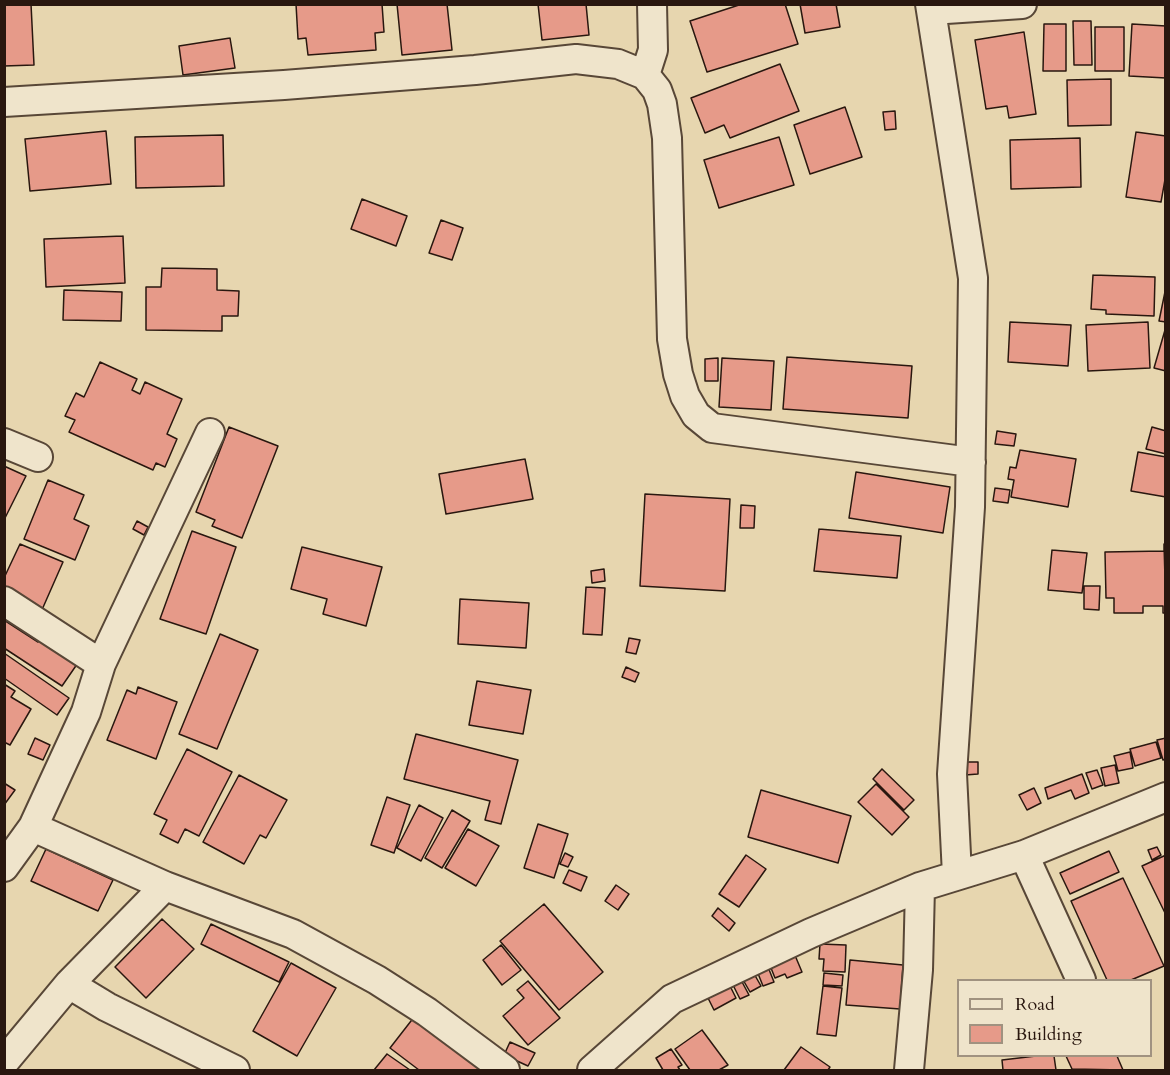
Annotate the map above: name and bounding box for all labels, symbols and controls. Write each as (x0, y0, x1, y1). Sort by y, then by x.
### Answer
legend (957, 979, 1152, 1057)
text: Road (1015, 992, 1055, 1017)
text: Building (1015, 1022, 1082, 1047)

